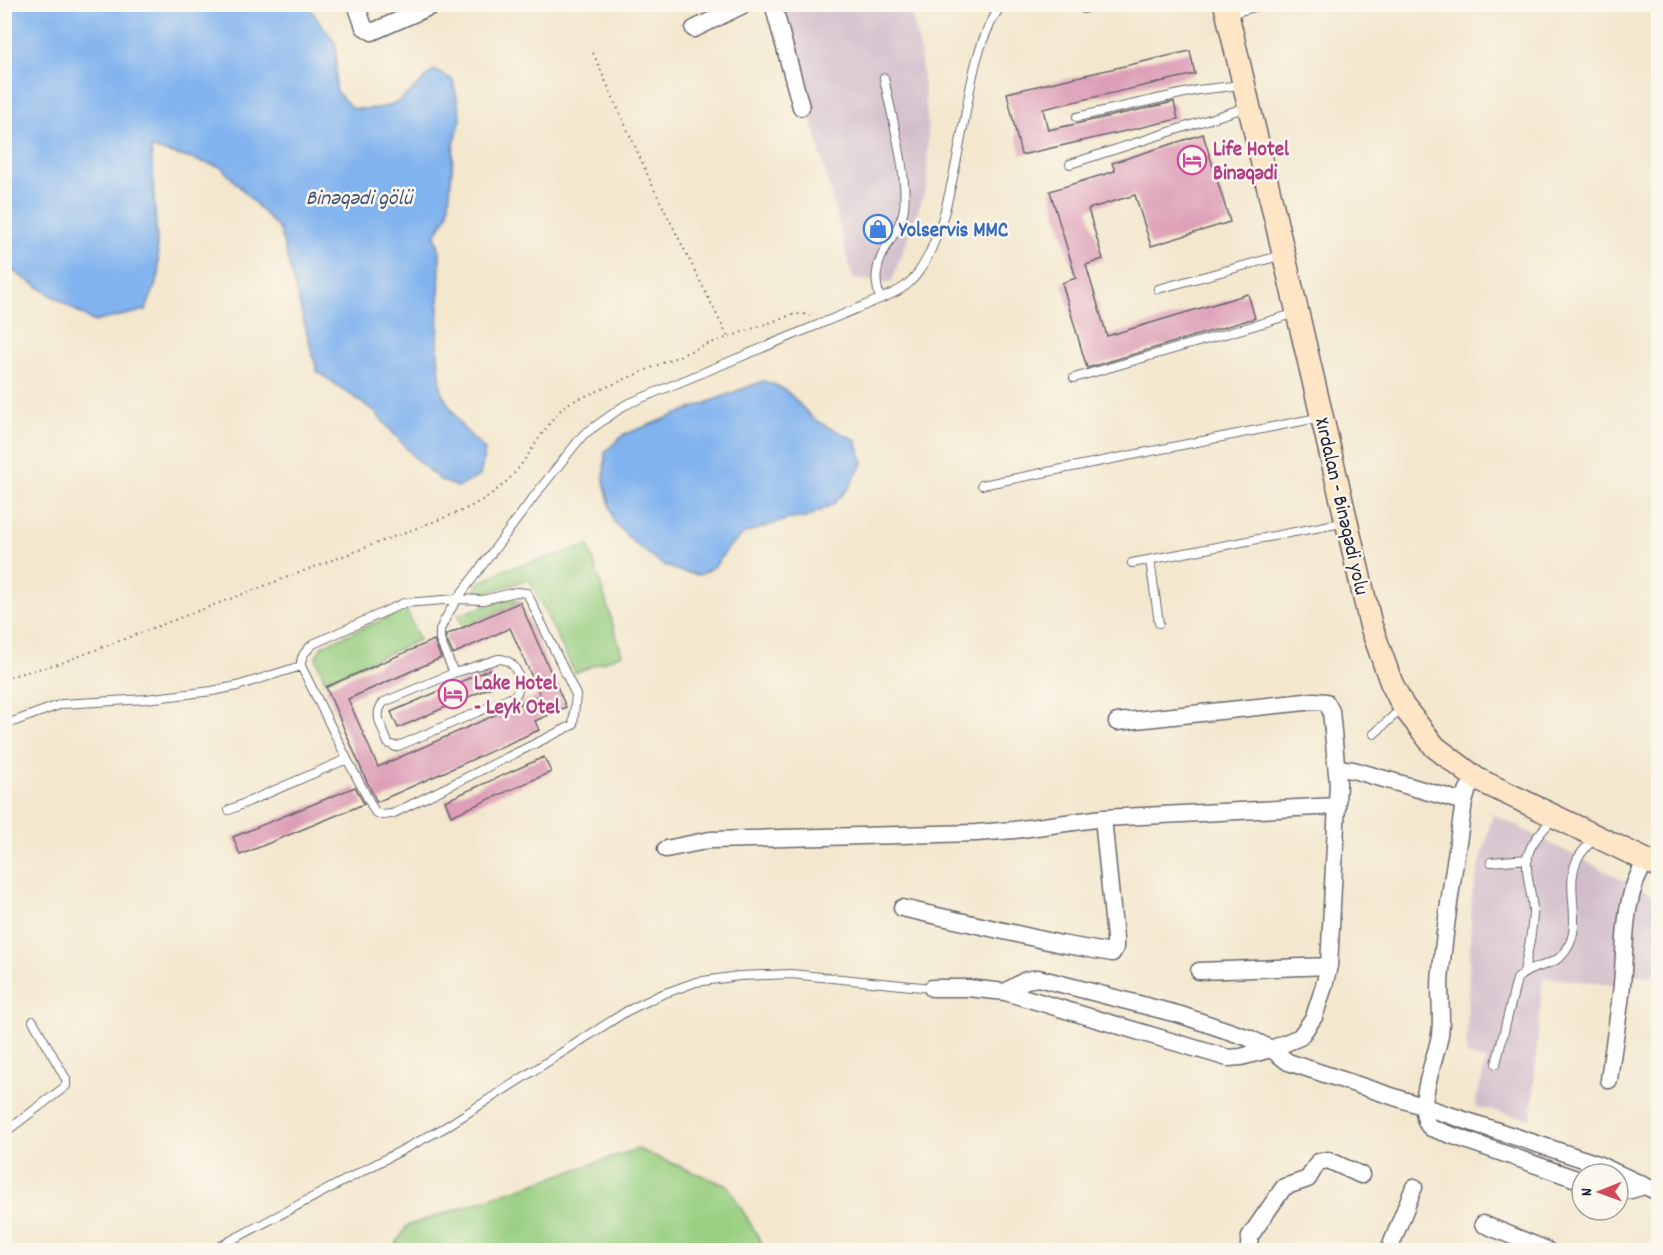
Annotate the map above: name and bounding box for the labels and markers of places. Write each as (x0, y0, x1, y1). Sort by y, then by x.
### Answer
place label: Life Hotel Binəqədi (1213, 136, 1290, 190)
hotel icon: Life Hotel Binəqədi (1176, 144, 1208, 176)
shop icon: Yolservis MMC (862, 213, 894, 245)
place label: Yolservis MMC (898, 217, 1009, 247)
place label: Lake Hotel - Leyk Otel (474, 670, 561, 724)
hotel icon: Lake Hotel - Leyk Otel (437, 678, 469, 710)

